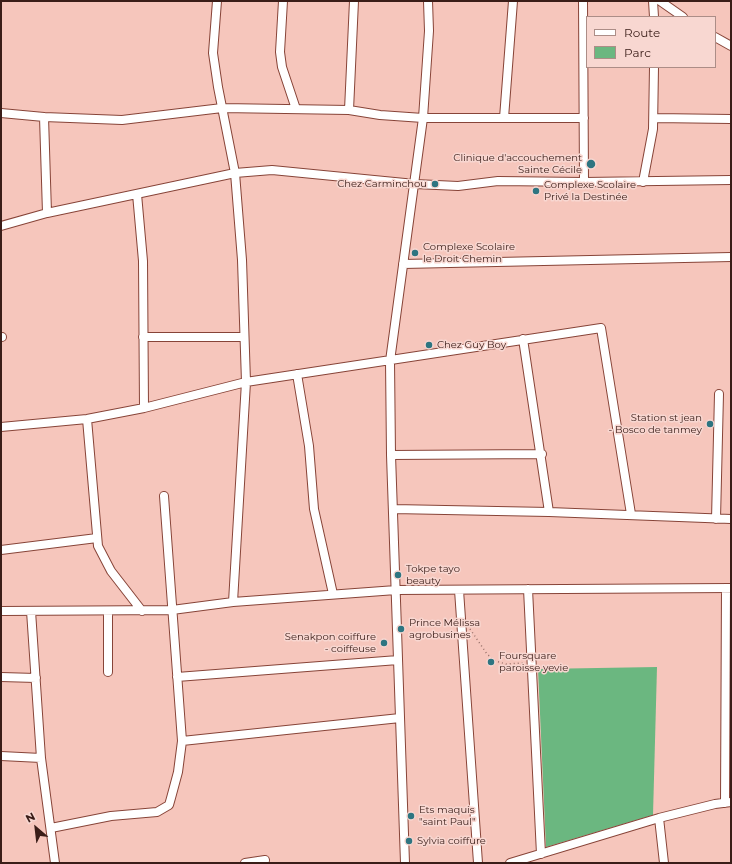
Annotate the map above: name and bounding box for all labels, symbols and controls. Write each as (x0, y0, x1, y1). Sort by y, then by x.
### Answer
legend (586, 16, 716, 68)
text: Route (624, 25, 660, 40)
text: Parc (624, 45, 651, 60)
place label: Clinique d'accouchement Sainte Cécile (453, 152, 582, 176)
marker: Clinique d'accouchement Sainte Cécile (585, 158, 597, 170)
place label: Chez Carminchou (337, 178, 427, 190)
marker: Chez Carminchou (430, 179, 440, 189)
place label: Complexe Scolaire Privé la Destinée (544, 179, 636, 202)
marker: Complexe Scolaire Privé la Destinée (531, 186, 541, 196)
place label: Complexe Scolaire le Droit Chemin (423, 241, 515, 264)
marker: Complexe Scolaire le Droit Chemin (410, 248, 420, 258)
place label: Chez Guy Boy (437, 339, 506, 351)
marker: Chez Guy Boy (424, 340, 434, 350)
place label: Station st jean - Bosco de tanmey (608, 412, 702, 436)
marker: Station st jean - Bosco de tanmey (705, 419, 715, 429)
place label: Tokpe tayo beauty (406, 563, 460, 586)
marker: Tokpe tayo beauty (393, 570, 403, 580)
place label: Prince Mélissa agrobusines (409, 617, 480, 640)
marker: Prince Mélissa agrobusines (396, 624, 406, 634)
place label: Senakpon coiffure - coiffeuse (285, 631, 376, 654)
marker: Senakpon coiffure - coiffeuse (379, 638, 389, 648)
place label: Foursquare paroisse yevie (499, 650, 568, 674)
marker: Foursquare paroisse yevie (486, 657, 496, 667)
place label: Ets maquis "saint Paul" (419, 804, 476, 828)
north arrow (16, 808, 56, 848)
text: N (23, 809, 38, 826)
marker: Ets maquis "saint Paul" (406, 811, 416, 821)
place label: Sylvia coiffure (417, 835, 486, 847)
marker: Sylvia coiffure (404, 836, 414, 846)

